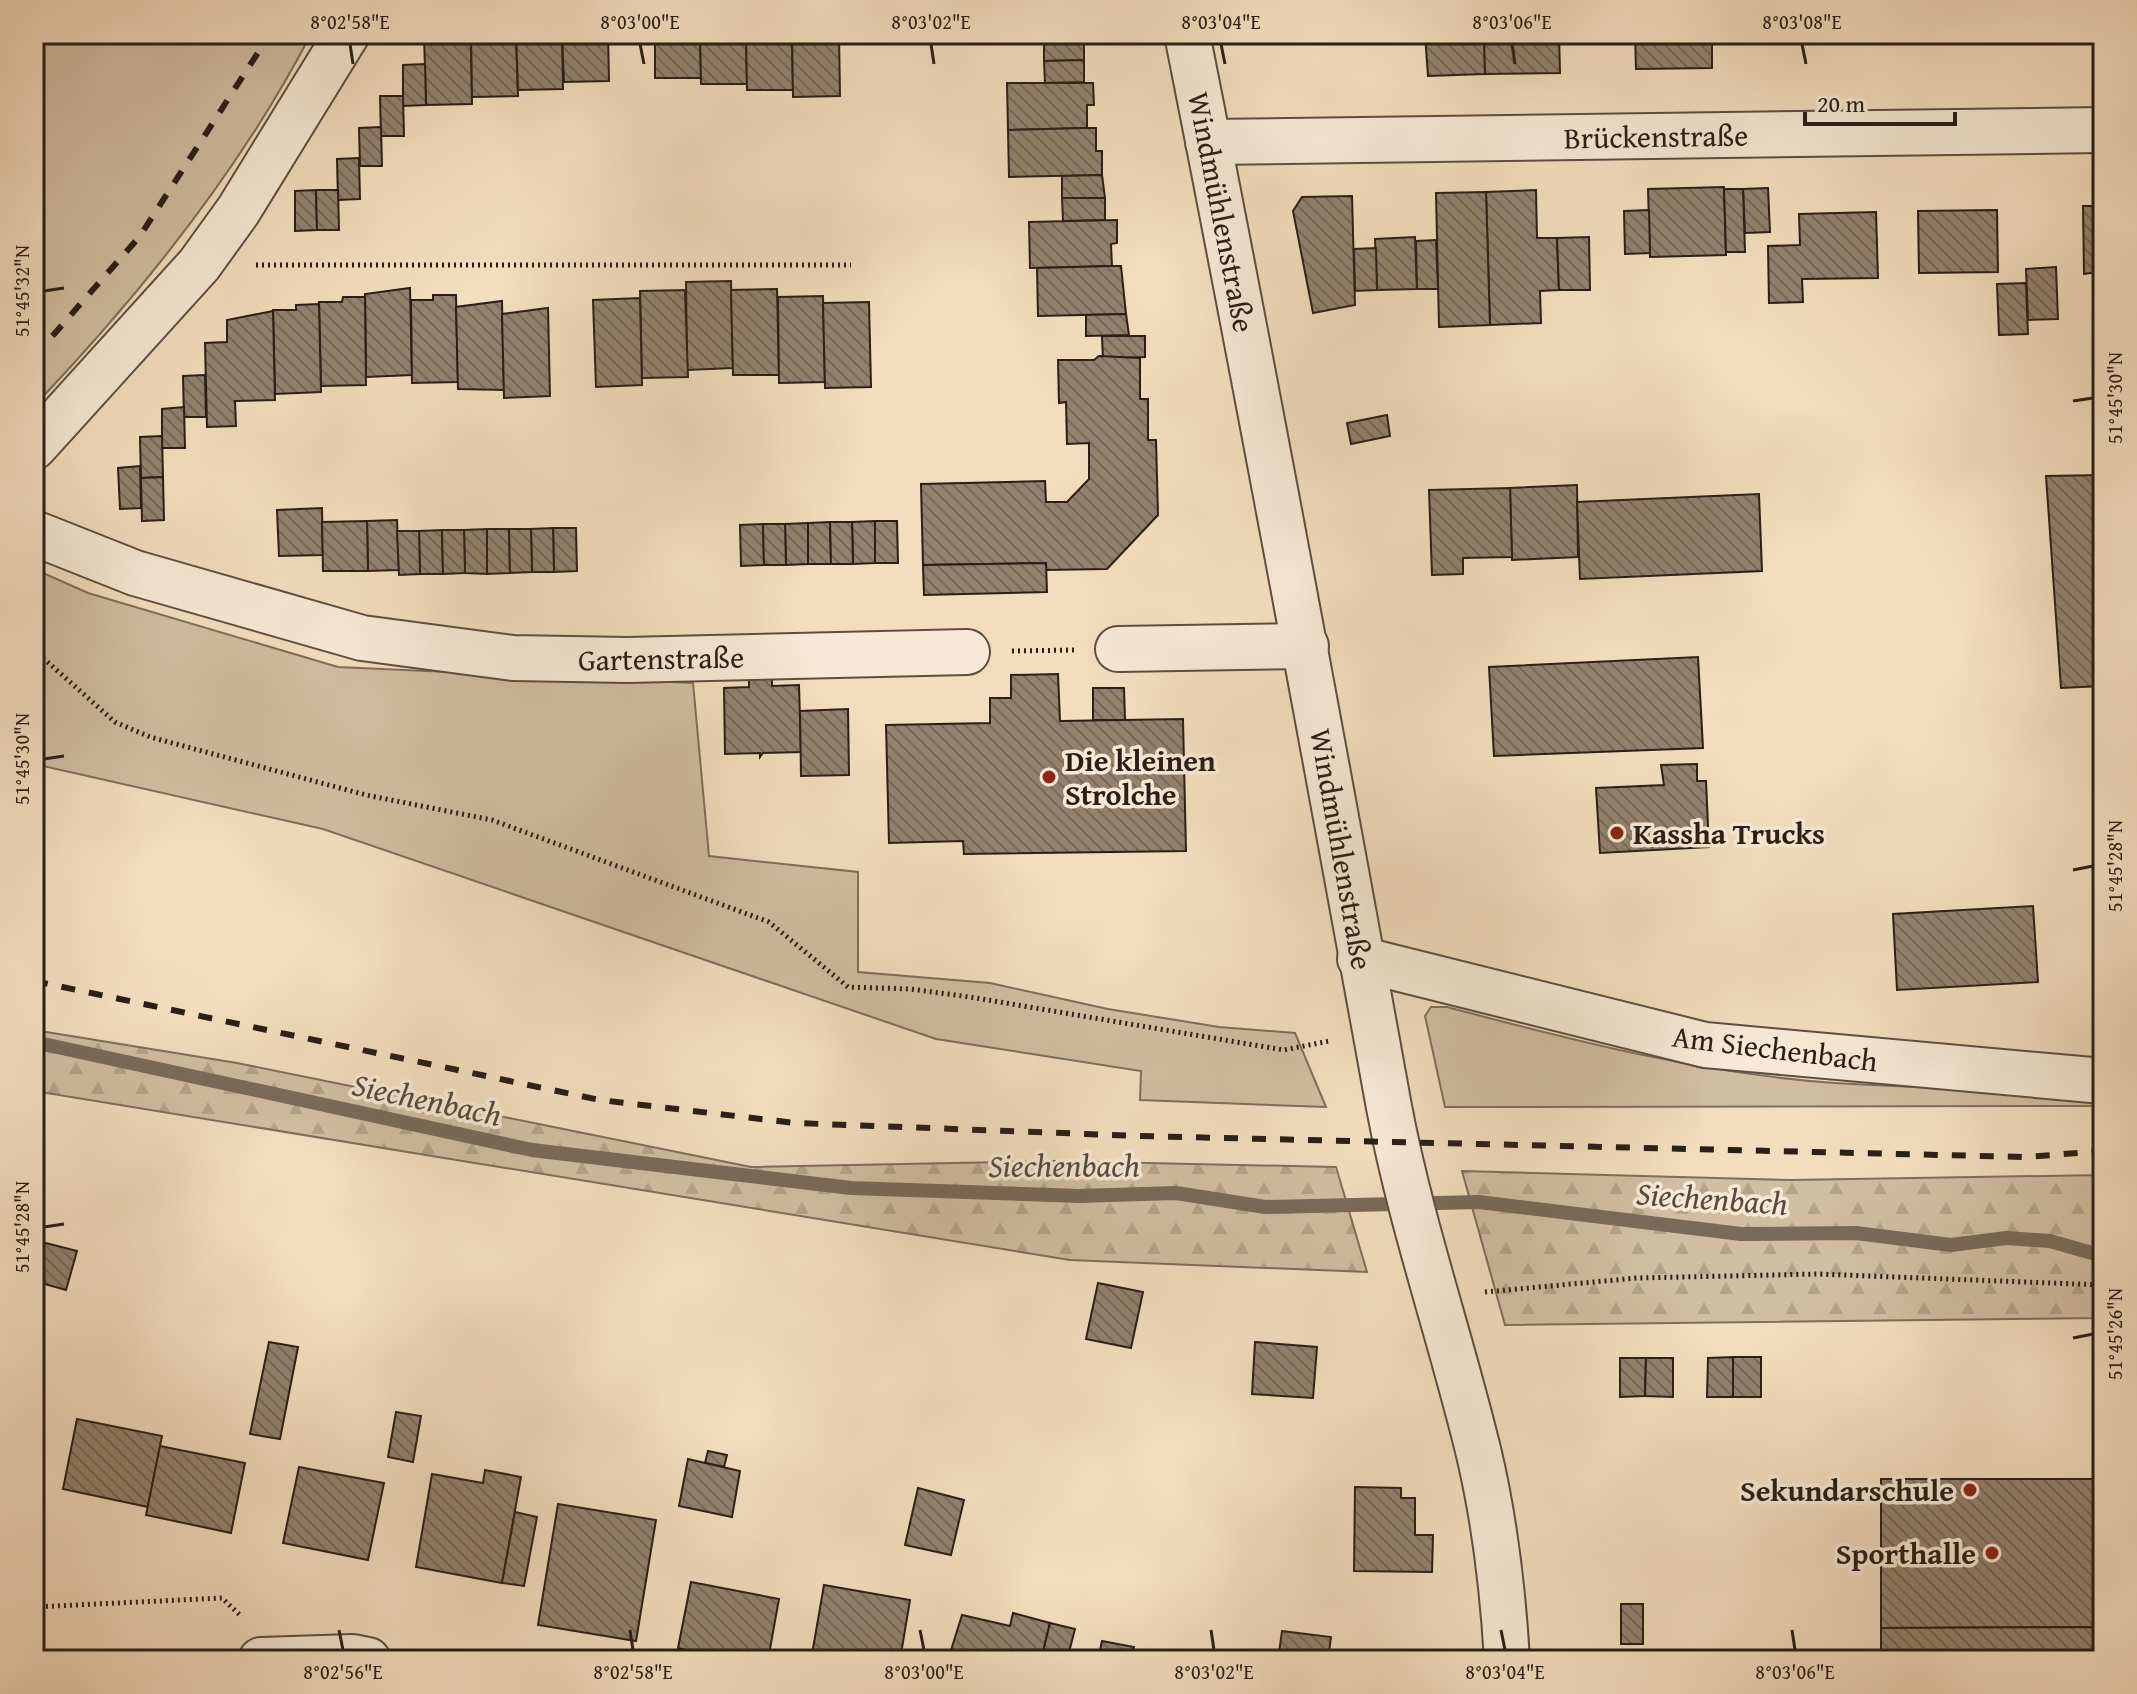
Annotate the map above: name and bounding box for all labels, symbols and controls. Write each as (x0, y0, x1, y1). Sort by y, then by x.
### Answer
text: 8°02'58"E (310, 7, 390, 36)
text: 8°03'00"E (600, 7, 680, 36)
text: 8°03'02"E (891, 7, 971, 36)
text: 8°03'04"E (1181, 7, 1261, 36)
text: 8°03'06"E (1472, 7, 1552, 36)
text: 8°03'08"E (1762, 7, 1842, 36)
scale bar (1805, 76, 1955, 126)
text: 20 m (1817, 86, 1865, 121)
street label: Windmühlenstraße (1177, 88, 1267, 336)
street label: Brückenstraße (1563, 112, 1749, 160)
text: 51°45'32"N (7, 245, 36, 337)
text: 51°45'30"N (2100, 352, 2129, 444)
street label: Gartenstraße (578, 635, 744, 681)
text: 51°45'30"N (7, 713, 36, 805)
street label: Windmühlenstraße (1299, 725, 1385, 973)
place label: Die kleinen Strolche (1065, 738, 1216, 816)
marker: Die kleinen Strolche (1040, 768, 1058, 786)
place label: Kassha Trucks (1633, 811, 1825, 855)
text: 51°45'28"N (2100, 820, 2129, 912)
marker: Kassha Trucks (1608, 824, 1626, 842)
street label: Am Siechenbach (1670, 1014, 1880, 1082)
water label: Siechenbach (348, 1060, 506, 1138)
water label: Siechenbach (988, 1142, 1140, 1189)
water label: Siechenbach (1635, 1169, 1789, 1227)
text: 51°45'28"N (7, 1181, 36, 1273)
text: 51°45'26"N (2100, 1288, 2129, 1380)
place label: Sekundarschule (1740, 1468, 1954, 1512)
marker: Sekundarschule (1961, 1481, 1979, 1499)
place label: Sporthalle (1836, 1531, 1976, 1575)
marker: Sporthalle (1983, 1544, 2001, 1562)
text: 8°02'56"E (303, 1657, 383, 1686)
text: 8°02'58"E (593, 1657, 673, 1686)
text: 8°03'00"E (884, 1657, 964, 1686)
text: 8°03'02"E (1174, 1657, 1254, 1686)
text: 8°03'04"E (1465, 1657, 1545, 1686)
text: 8°03'06"E (1755, 1657, 1835, 1686)

